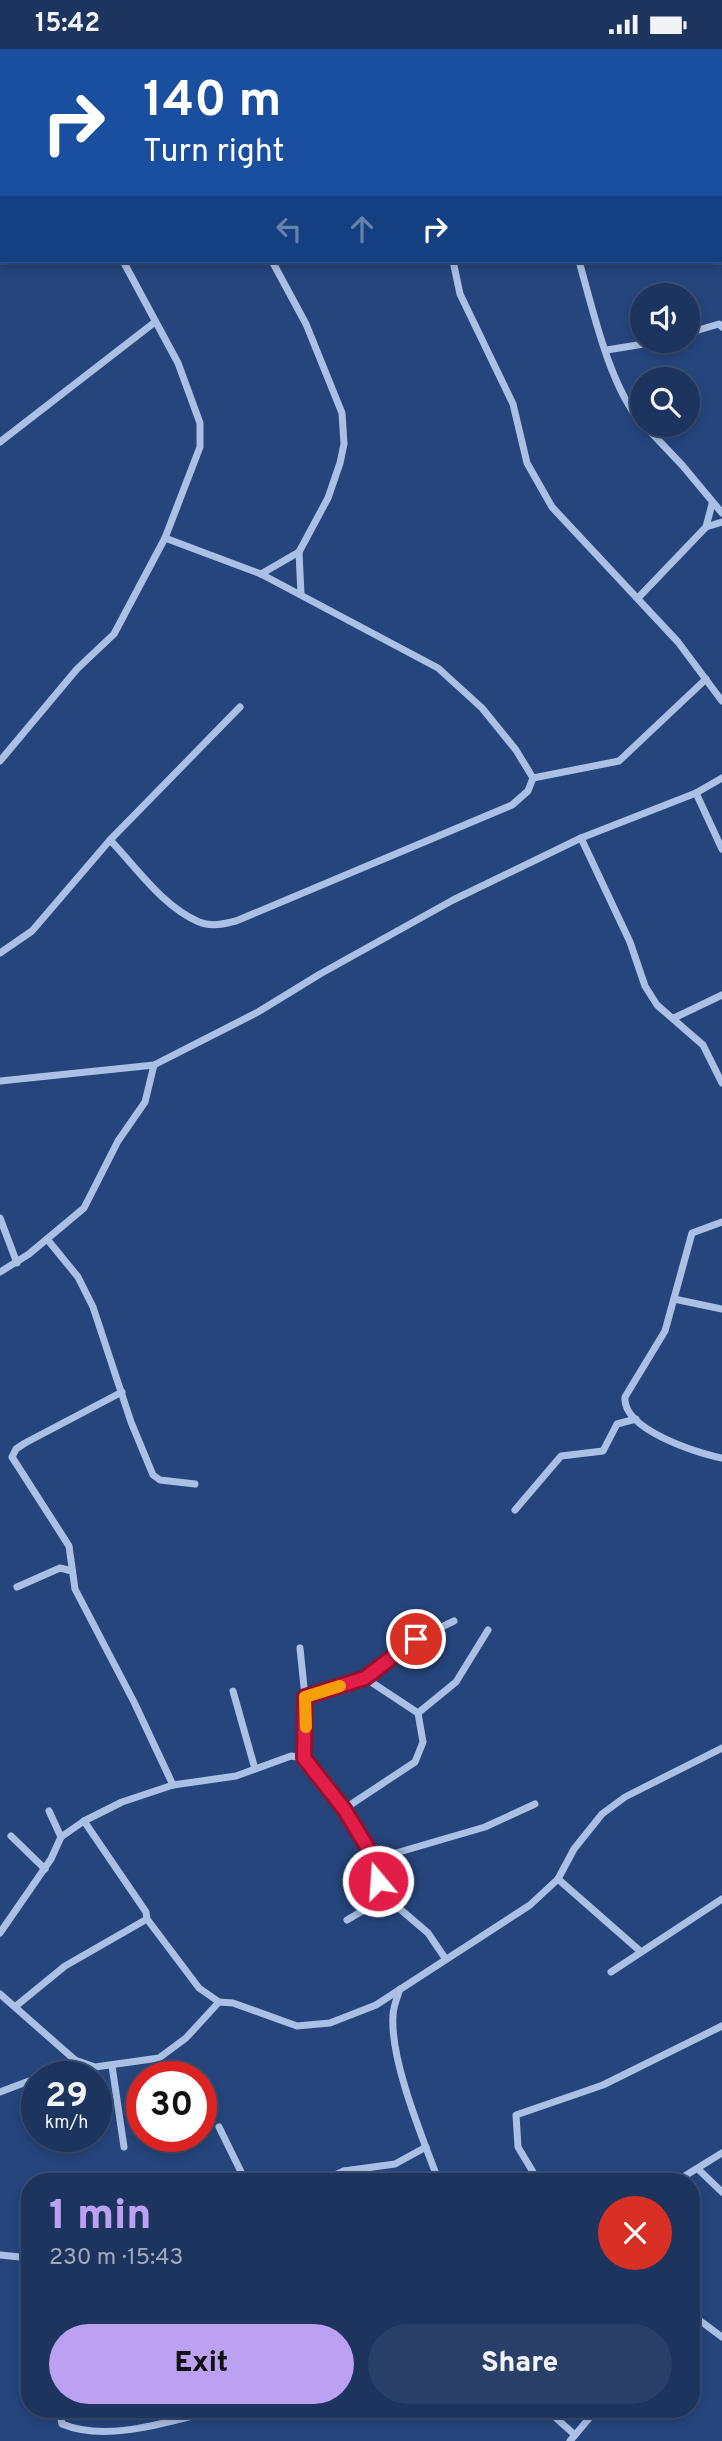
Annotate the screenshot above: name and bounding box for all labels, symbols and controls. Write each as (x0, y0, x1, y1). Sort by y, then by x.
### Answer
text: 15:42 (35, 8, 100, 41)
text: 140 m (143, 72, 282, 134)
icon: right (28, 77, 119, 168)
text: Turn right (143, 133, 285, 173)
icon: left (270, 210, 308, 248)
icon: ahead (343, 210, 381, 248)
icon: right (416, 210, 454, 248)
map controls (630, 283, 700, 437)
button: sound (630, 283, 700, 353)
button: search (630, 367, 700, 437)
pin (386, 1609, 446, 1669)
icon: arrive (397, 1620, 435, 1658)
position arrow (341, 1844, 415, 1918)
speed limit sign: 30 (126, 2061, 217, 2152)
text: 29 (45, 2075, 88, 2119)
text: km/h (45, 2112, 88, 2135)
text: 1 min (49, 2191, 152, 2244)
button: close (598, 2196, 672, 2270)
text: 230 m · 15:43 (49, 2244, 183, 2273)
button: Exit (49, 2324, 354, 2404)
button: Share (368, 2324, 672, 2404)

